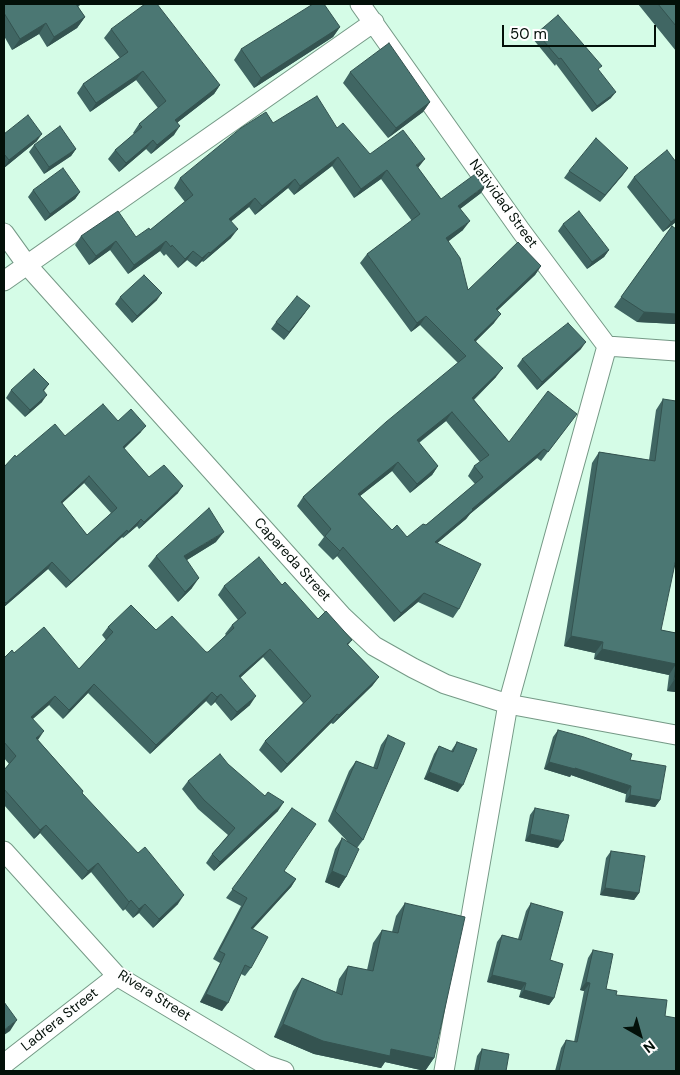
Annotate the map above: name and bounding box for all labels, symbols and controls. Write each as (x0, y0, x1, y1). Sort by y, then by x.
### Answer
scale bar (505, 15, 659, 47)
text: 50 m (510, 24, 547, 44)
street label: Natividad Street (465, 156, 541, 252)
street label: Capareda Street (250, 515, 334, 605)
street label: Rivera Street (114, 967, 194, 1025)
street label: Ladrera Street (18, 985, 102, 1055)
north arrow (615, 1010, 665, 1060)
text: N (640, 1037, 659, 1057)

